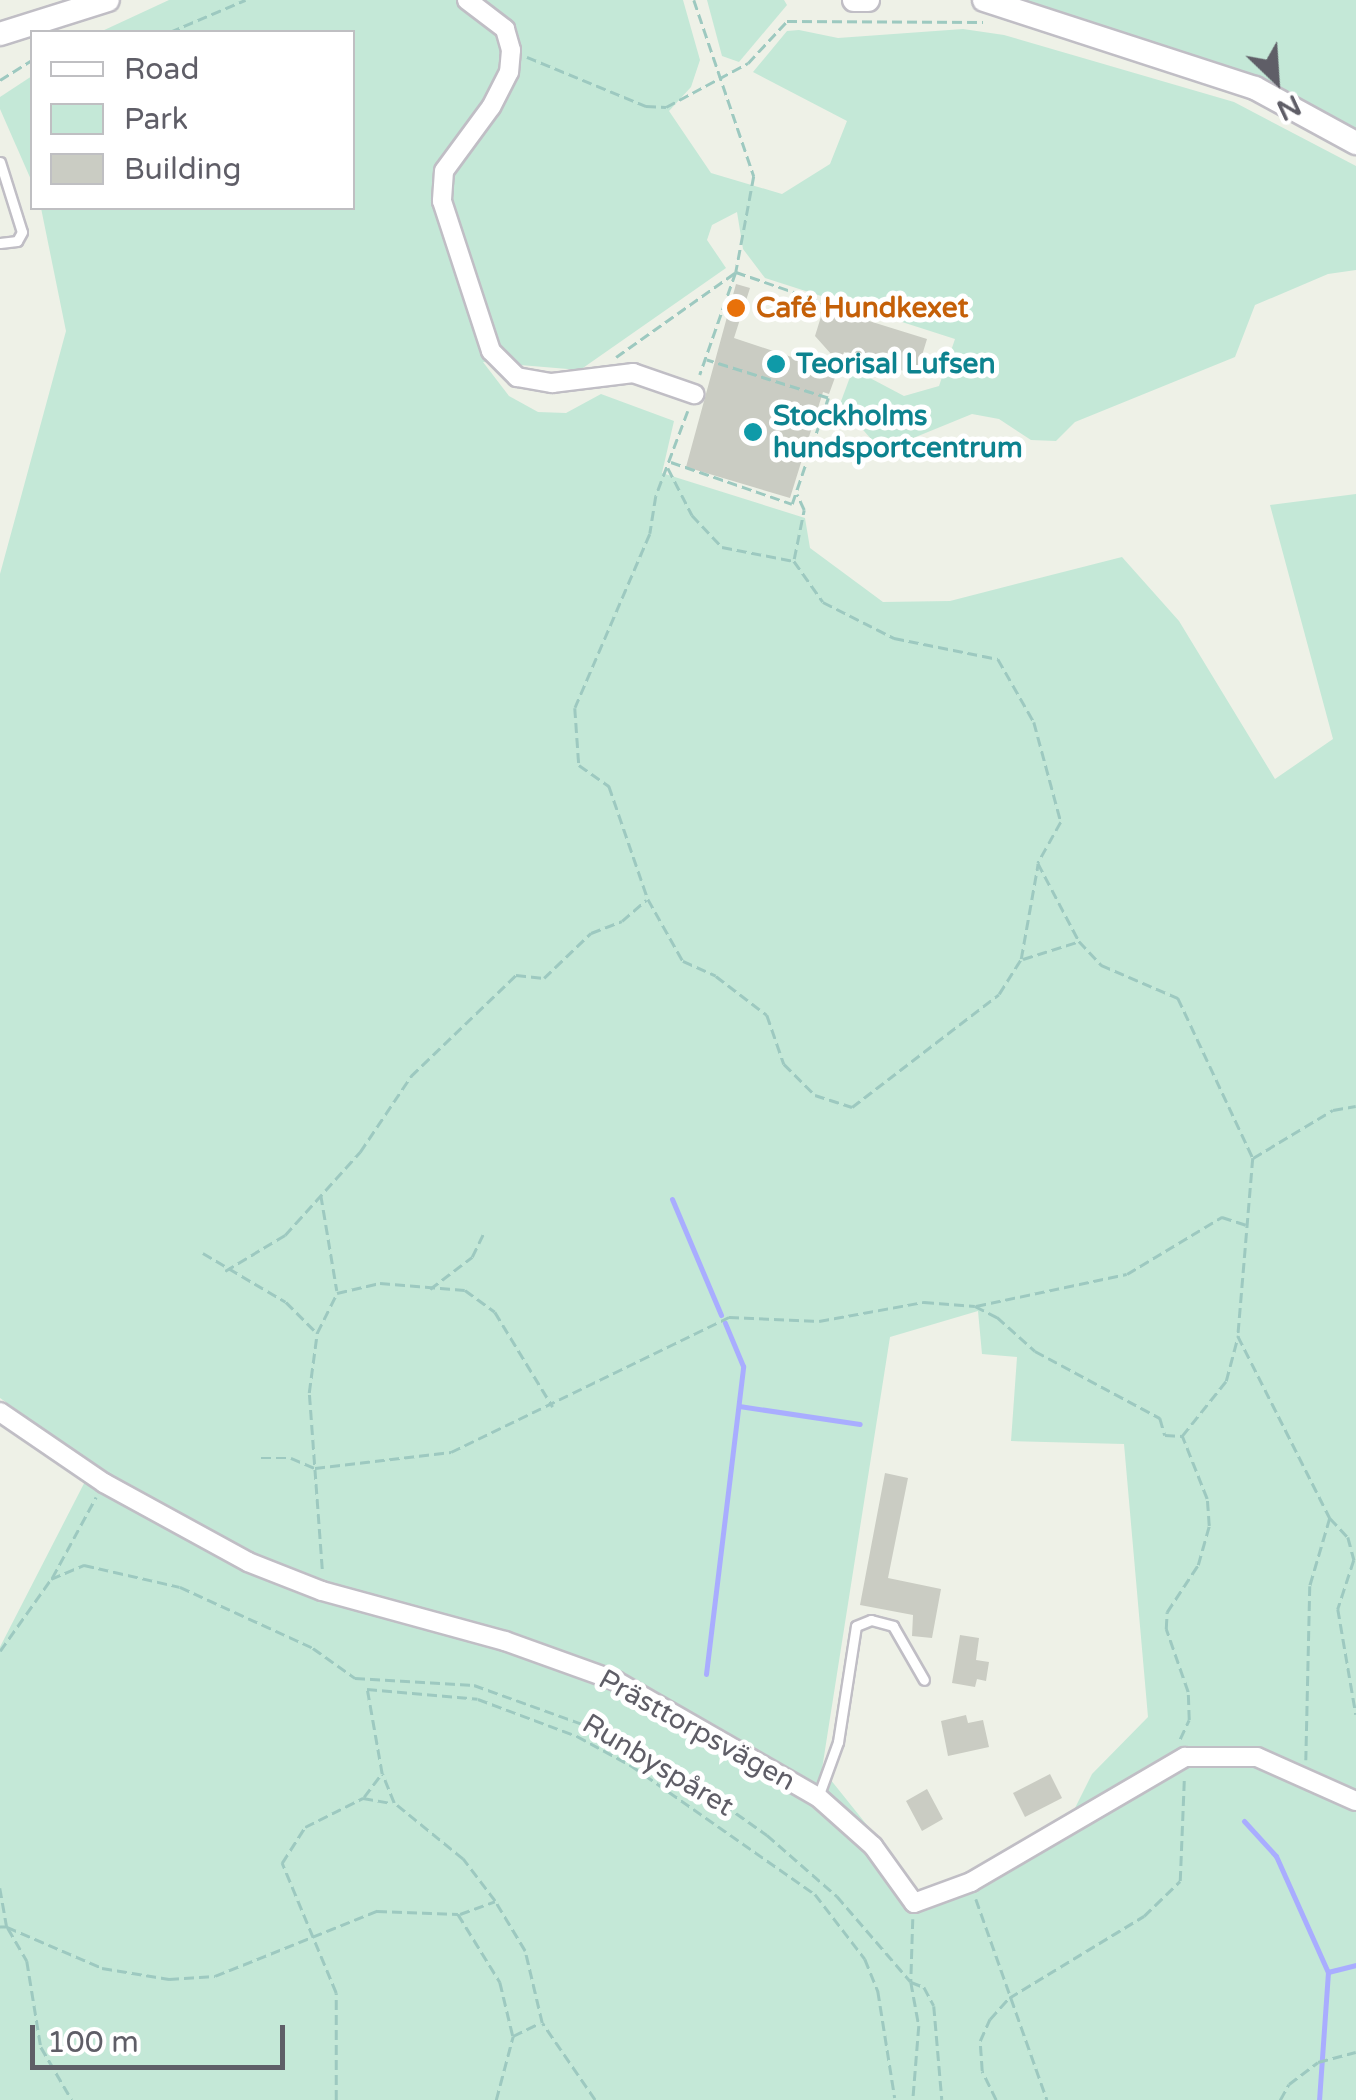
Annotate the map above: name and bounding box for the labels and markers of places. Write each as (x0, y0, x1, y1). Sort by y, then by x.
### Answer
place label: Café Hundkexet (756, 291, 968, 325)
marker: Café Hundkexet (725, 297, 747, 319)
place label: Teorisal Lufsen (796, 347, 995, 381)
marker: Teorisal Lufsen (765, 353, 787, 375)
place label: Stockholms hundsportcentrum (773, 399, 1023, 465)
marker: Stockholms hundsportcentrum (742, 421, 764, 443)

